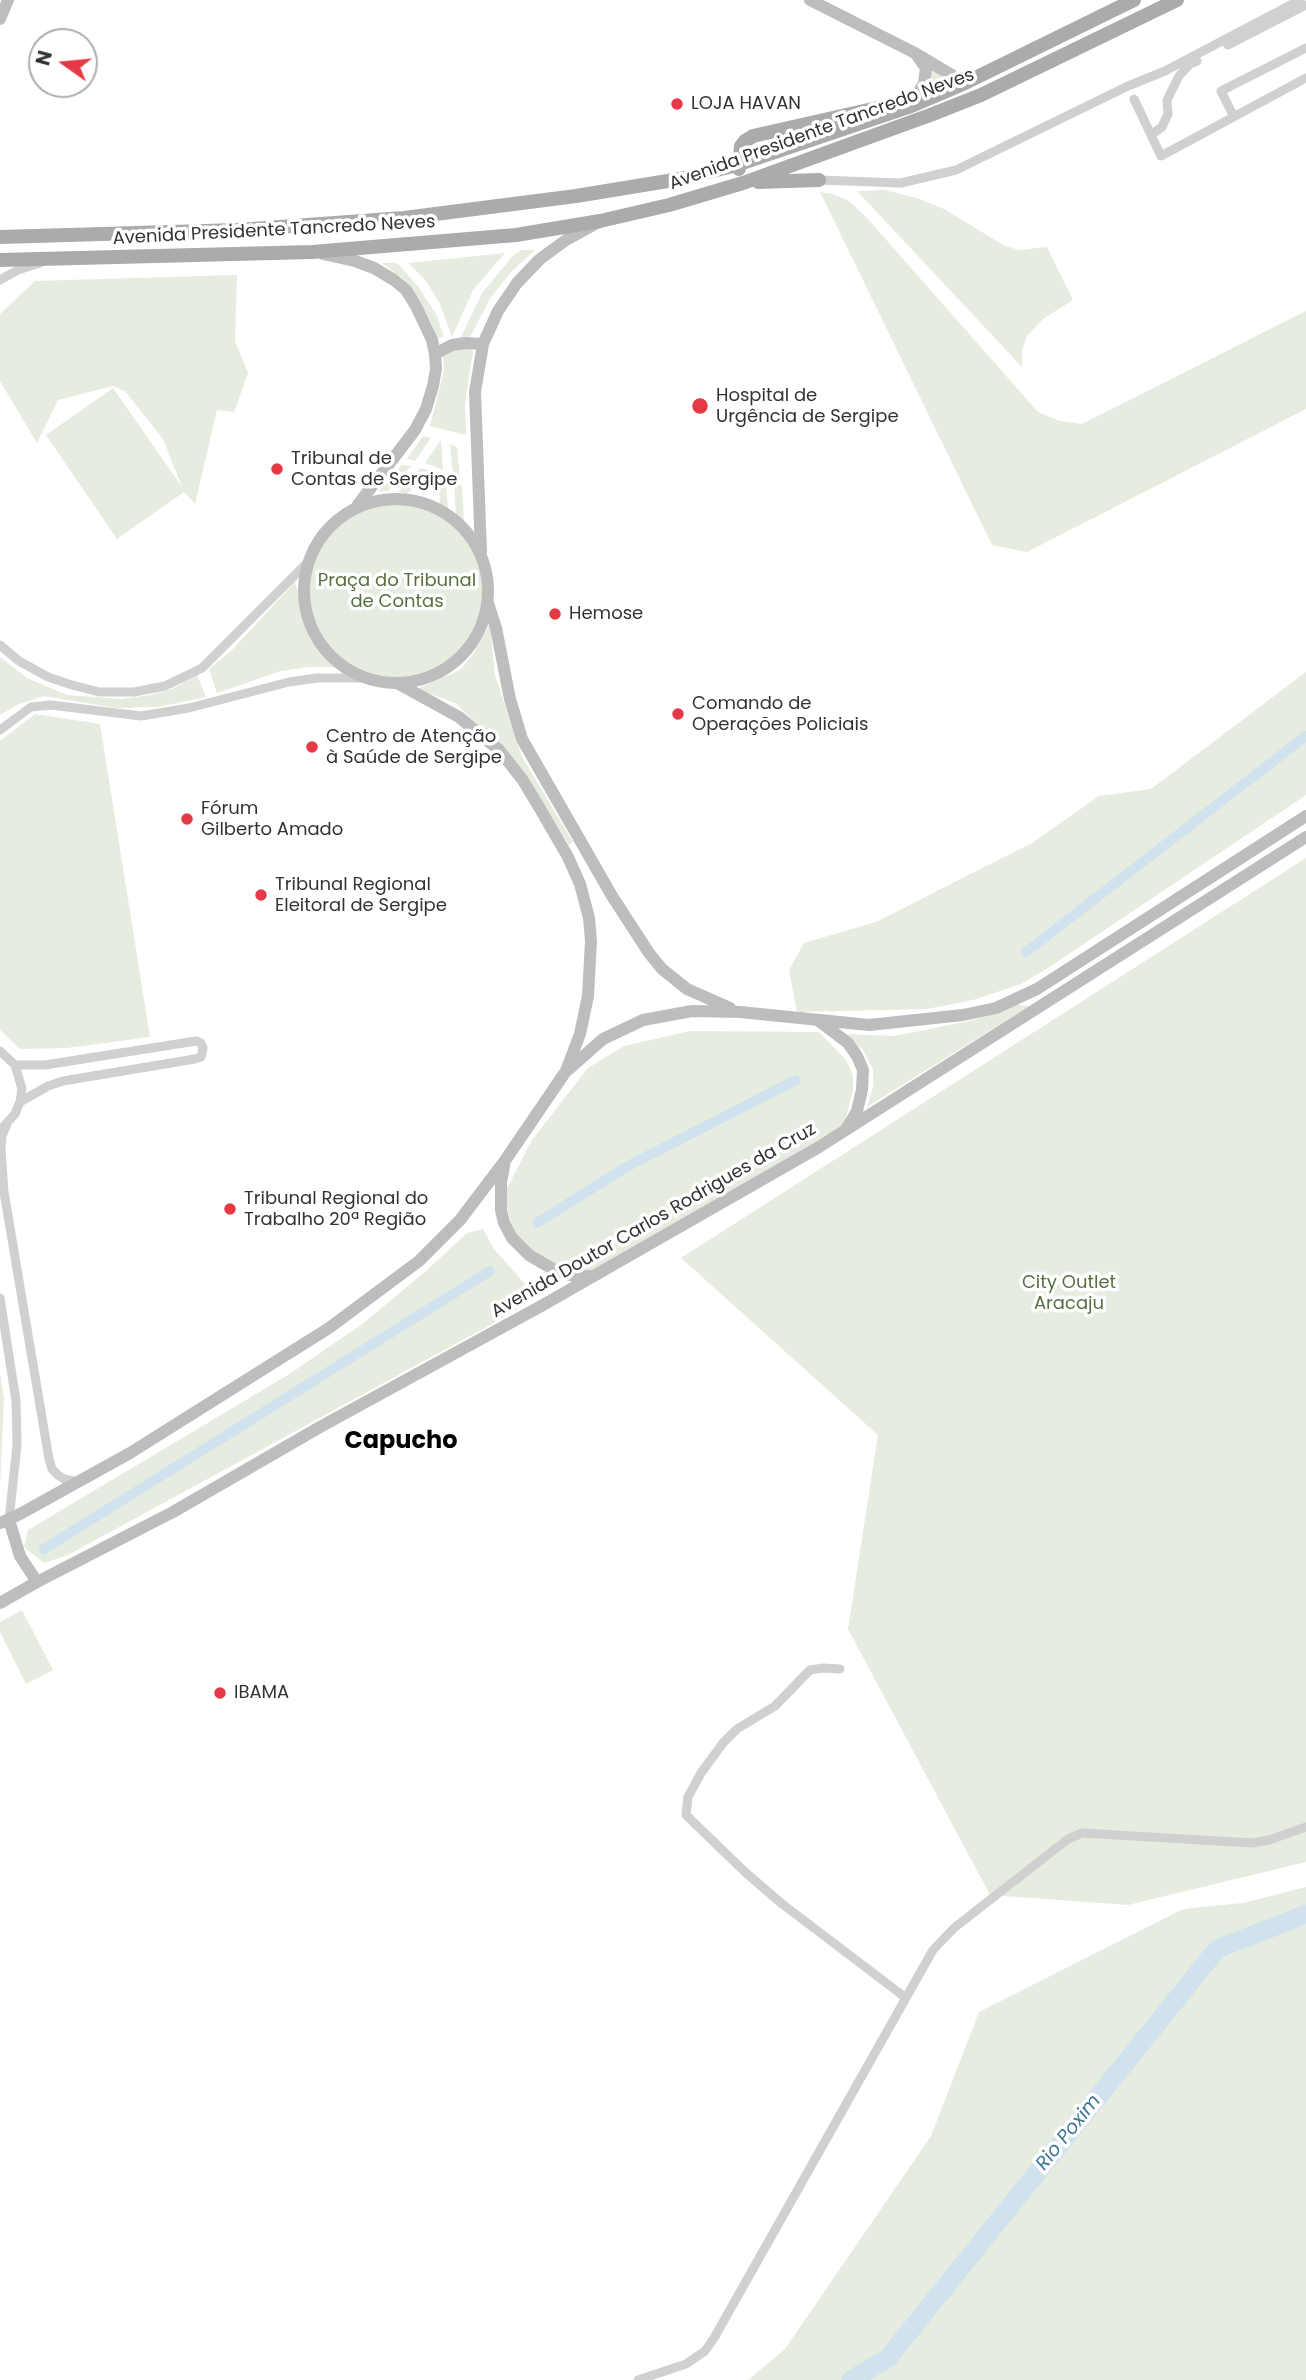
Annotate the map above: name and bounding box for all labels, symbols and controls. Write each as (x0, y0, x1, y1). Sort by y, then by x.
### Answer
north arrow (28, 28, 98, 98)
text: N (29, 48, 59, 68)
street label: Avenida Presidente Tancredo Neves (666, 65, 978, 195)
place label: LOJA HAVAN (691, 93, 801, 115)
marker: LOJA HAVAN (669, 96, 685, 112)
street label: Avenida Presidente Tancredo Neves (112, 212, 436, 250)
place label: Hospital de Urgência de Sergipe (716, 385, 899, 428)
marker: Hospital de Urgência de Sergipe (690, 396, 710, 416)
place label: Tribunal de Contas de Sergipe (291, 448, 457, 490)
marker: Tribunal de Contas de Sergipe (269, 461, 285, 477)
park label: Praça do Tribunal de Contas (318, 570, 476, 612)
place label: Hemose (569, 603, 643, 625)
marker: Hemose (547, 606, 563, 622)
place label: Comando de Operações Policiais (692, 693, 868, 736)
marker: Comando de Operações Policiais (670, 706, 686, 722)
place label: Centro de Atenção à Saúde de Sergipe (326, 726, 502, 768)
marker: Centro de Atenção à Saúde de Sergipe (304, 739, 320, 755)
place label: Fórum Gilberto Amado (201, 798, 343, 840)
marker: Fórum Gilberto Amado (179, 811, 195, 827)
place label: Tribunal Regional Eleitoral de Sergipe (275, 874, 447, 917)
marker: Tribunal Regional Eleitoral de Sergipe (253, 887, 269, 903)
street label: Avenida Doutor Carlos Rodrigues da Cruz (488, 1119, 820, 1323)
place label: Tribunal Regional do Trabalho 20ª Região (244, 1188, 428, 1230)
marker: Tribunal Regional do Trabalho 20ª Região (222, 1201, 238, 1217)
park label: City Outlet Aracaju (1022, 1272, 1116, 1314)
district label: Capucho (344, 1428, 458, 1456)
place label: IBAMA (234, 1682, 289, 1704)
marker: IBAMA (212, 1685, 228, 1701)
water label: Rio Poxim (1032, 2091, 1106, 2175)

